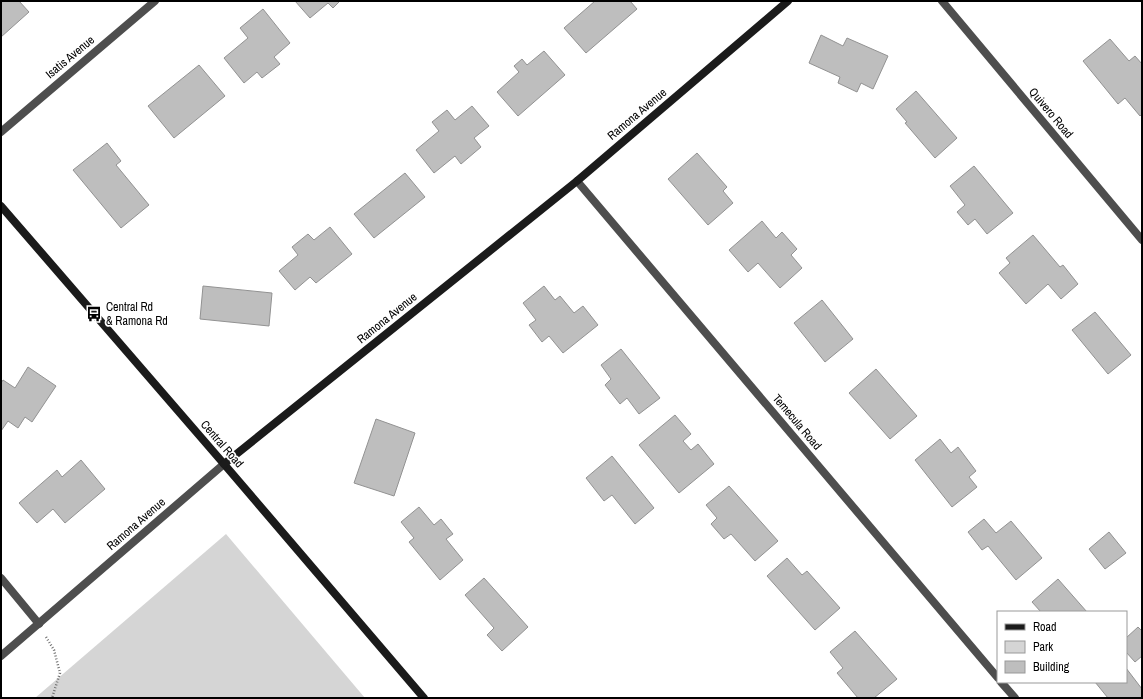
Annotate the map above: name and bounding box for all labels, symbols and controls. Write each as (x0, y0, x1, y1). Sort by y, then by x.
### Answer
street label: Isatis Avenue (42, 32, 98, 82)
street label: Quivero Road (1025, 84, 1077, 142)
street label: Ramona Avenue (604, 85, 670, 143)
street label: Ramona Avenue (354, 289, 420, 347)
place label: Central Rd & Ramona Rd (106, 299, 168, 329)
bus stop icon: Central Rd & Ramona Rd (85, 305, 103, 323)
street label: Temecula Road (769, 391, 825, 453)
street label: Central Road (197, 417, 247, 471)
street label: Ramona Avenue (103, 494, 169, 554)
legend (997, 611, 1127, 683)
text: Road (1033, 619, 1057, 635)
text: Park (1033, 639, 1053, 655)
text: Building (1033, 659, 1070, 675)

